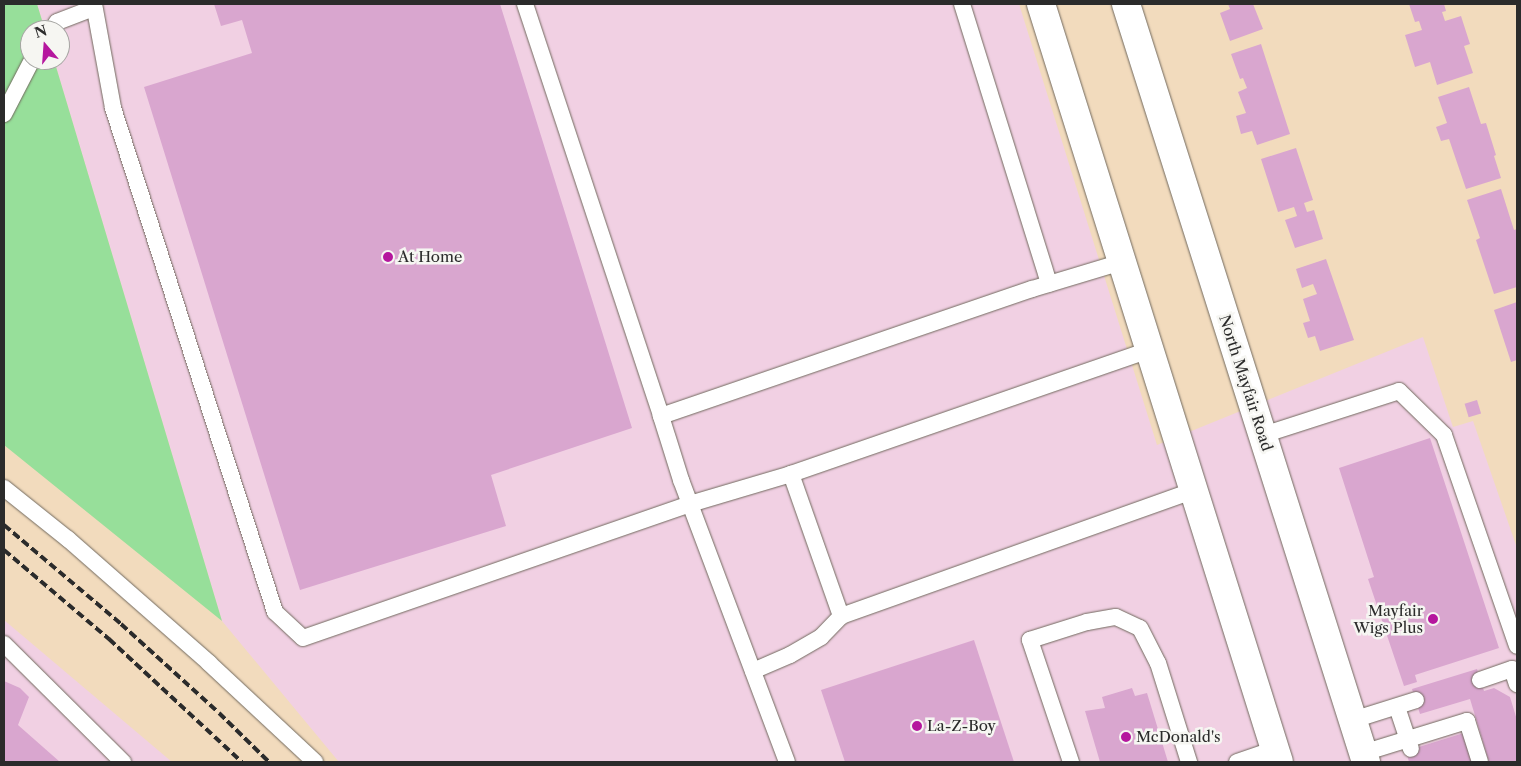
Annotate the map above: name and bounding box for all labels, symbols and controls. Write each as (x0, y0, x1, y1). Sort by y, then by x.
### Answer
north arrow (20, 20, 70, 70)
text: N (32, 21, 49, 42)
place label: At Home (398, 248, 462, 266)
marker: At Home (382, 251, 394, 263)
street label: North Mayfair Road (1215, 313, 1277, 453)
place label: Mayfair Wigs Plus (1353, 601, 1423, 636)
marker: Mayfair Wigs Plus (1427, 613, 1439, 625)
place label: La-Z-Boy (927, 717, 996, 735)
marker: La-Z-Boy (911, 720, 923, 732)
place label: McDonald's (1136, 728, 1221, 746)
marker: McDonald's (1120, 731, 1132, 743)

